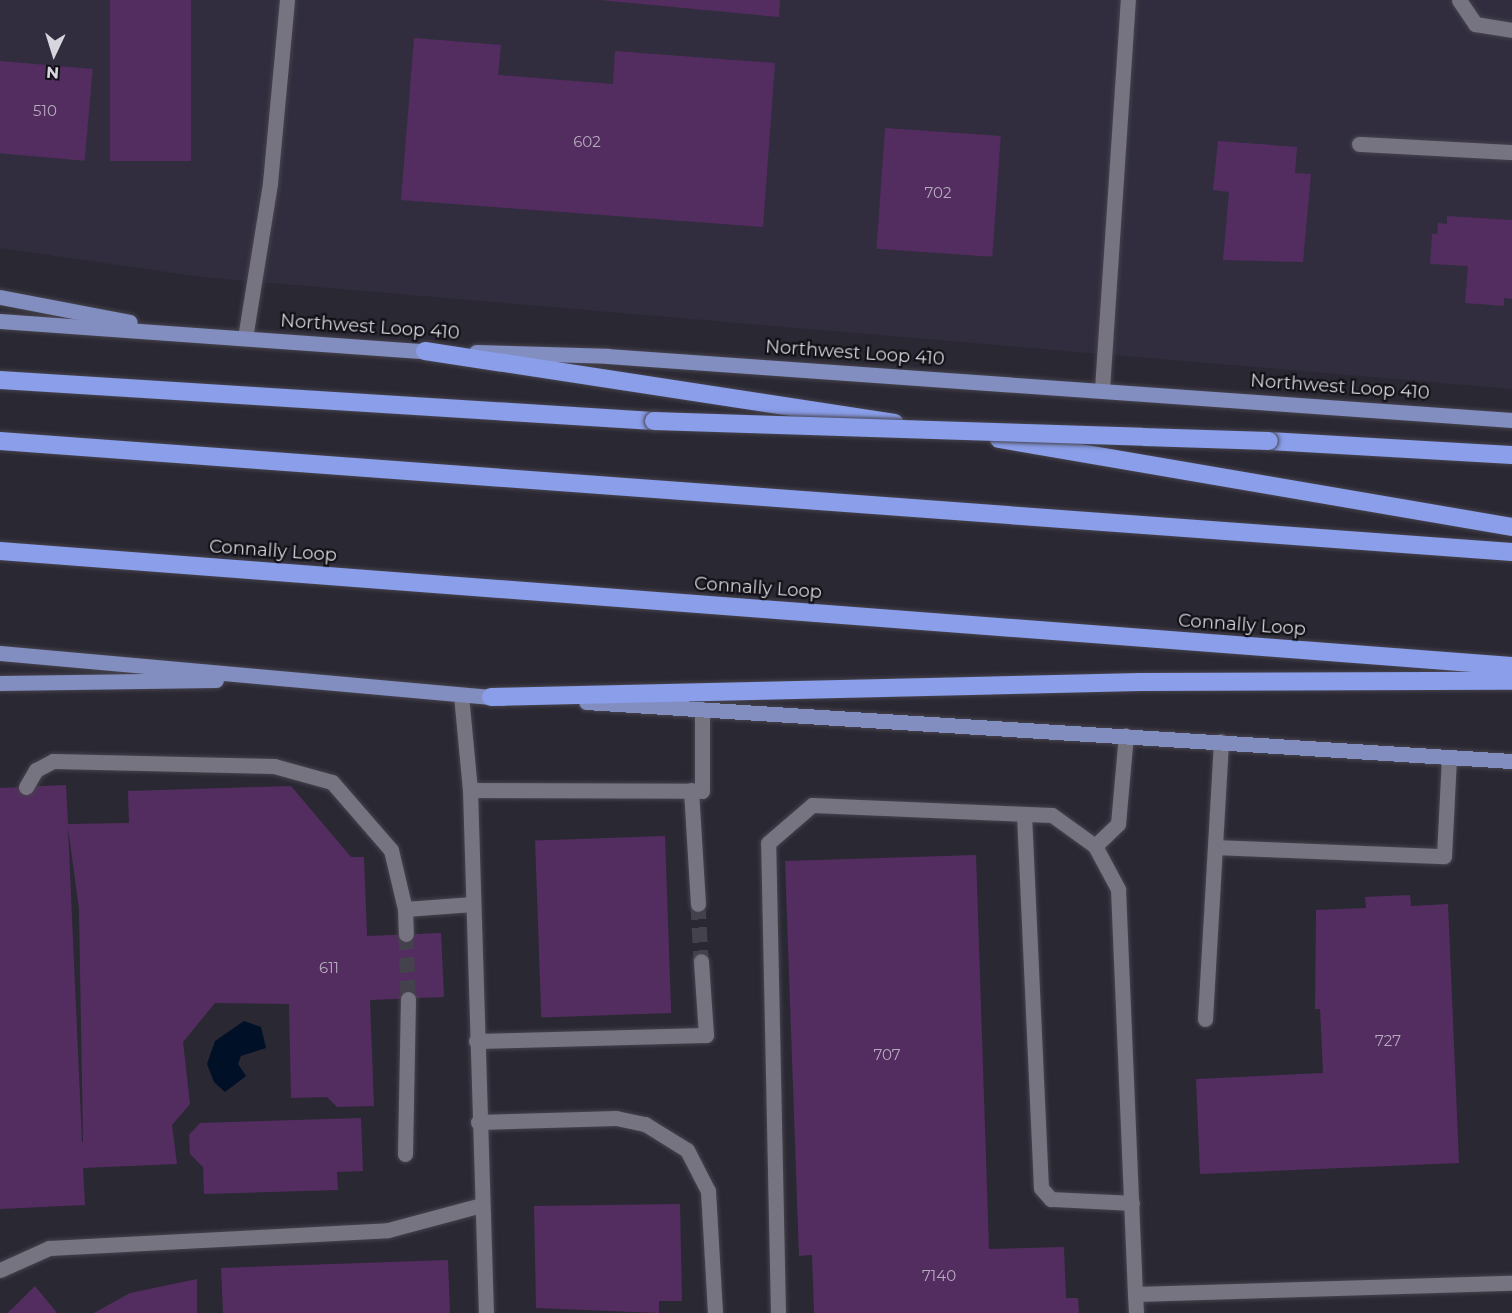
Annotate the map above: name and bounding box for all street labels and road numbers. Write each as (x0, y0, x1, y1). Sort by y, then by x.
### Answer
street label: Northwest Loop 410 (280, 310, 460, 344)
street label: Northwest Loop 410 (765, 336, 945, 370)
street label: Northwest Loop 410 (1250, 370, 1430, 404)
street label: Connally Loop (208, 536, 338, 566)
street label: Connally Loop (693, 573, 823, 603)
street label: Connally Loop (1177, 610, 1307, 640)

